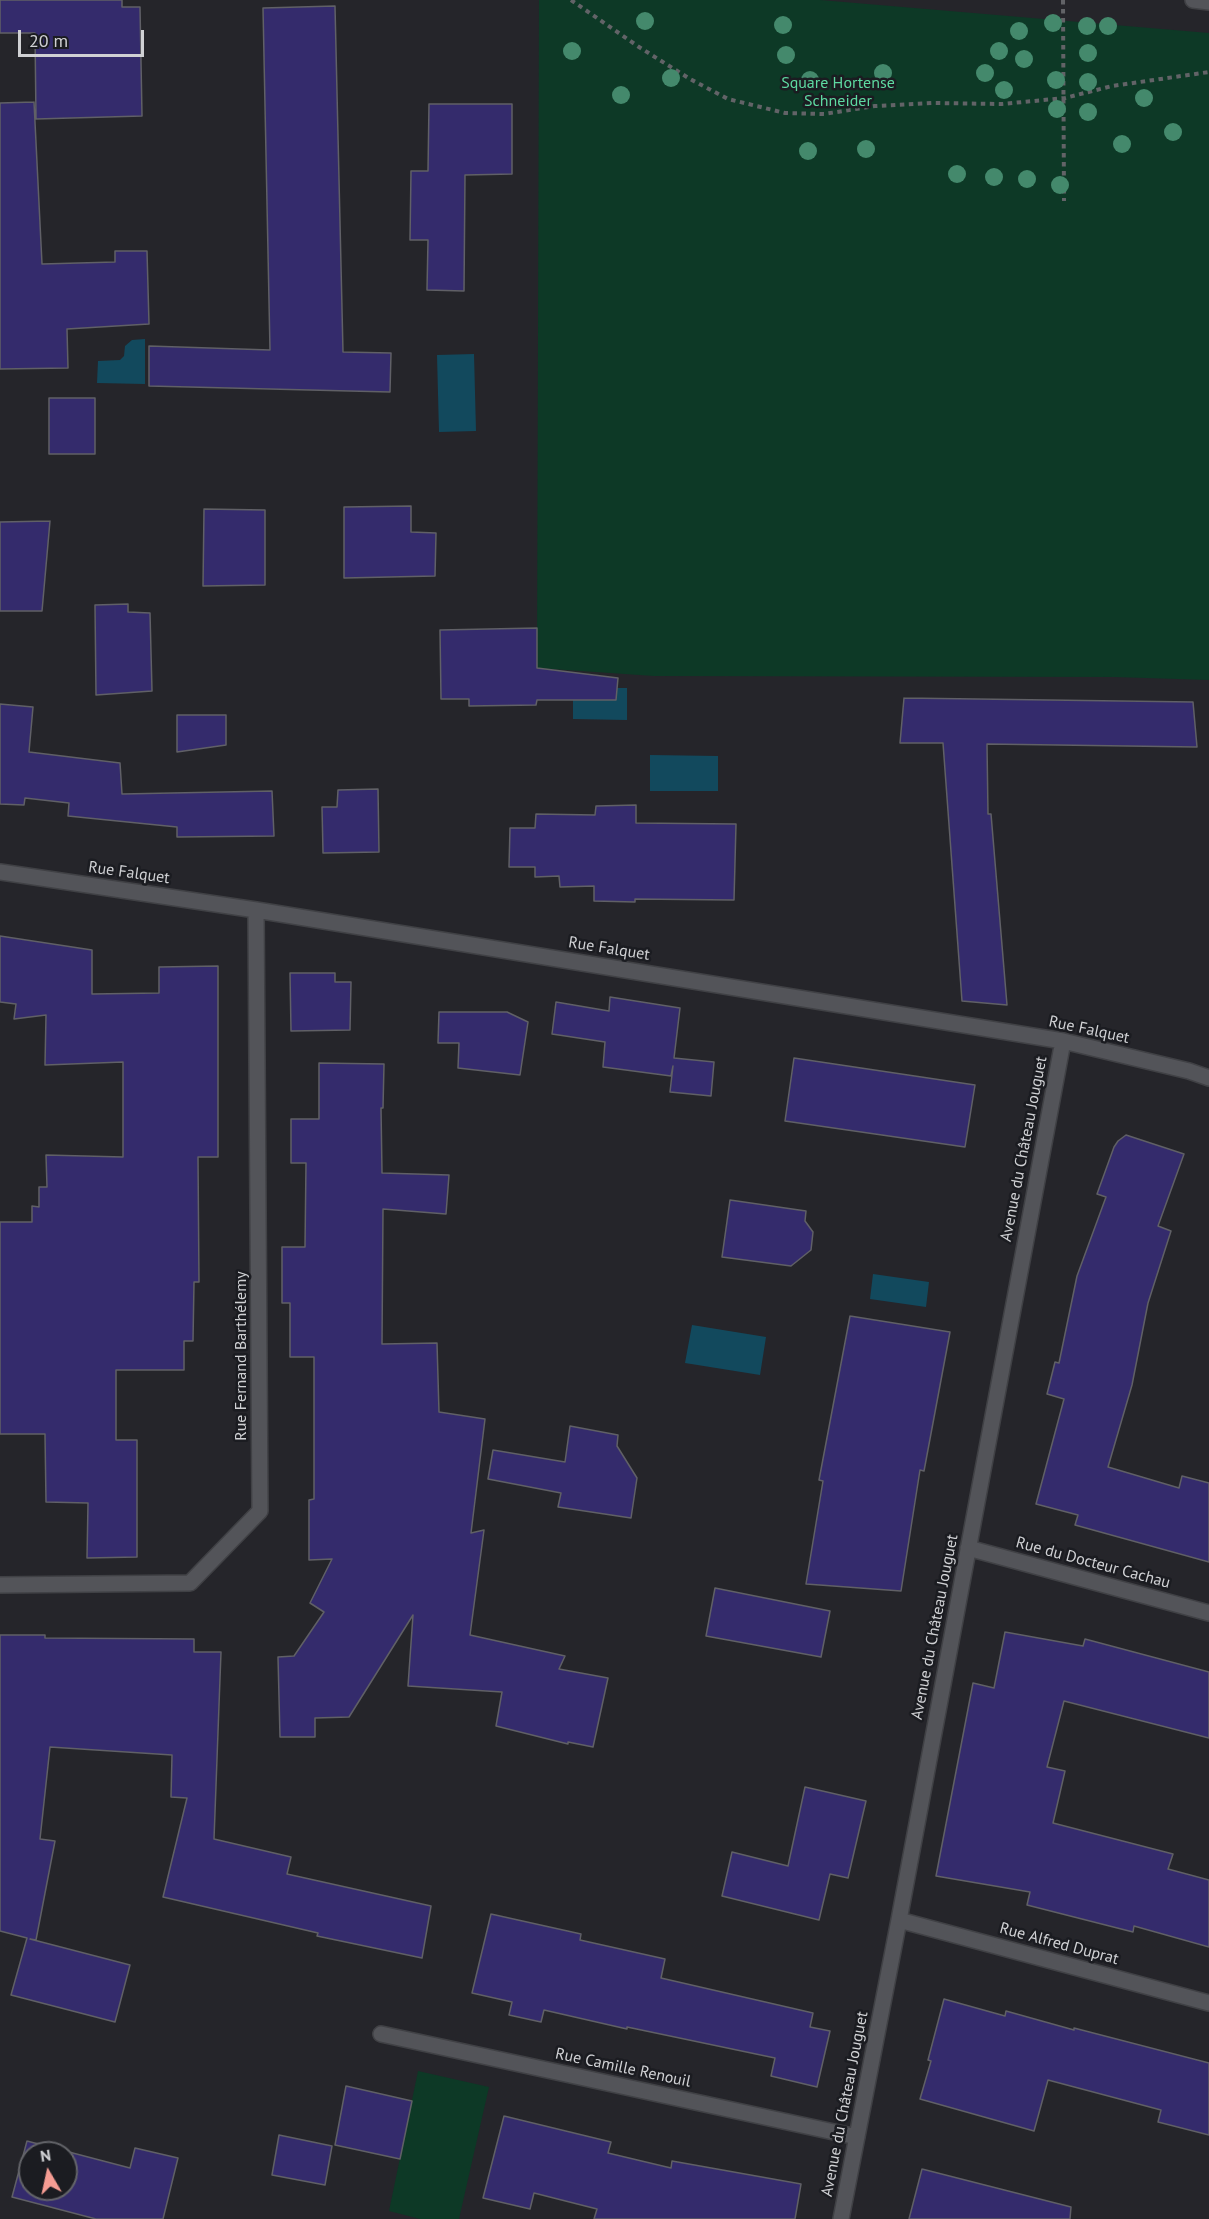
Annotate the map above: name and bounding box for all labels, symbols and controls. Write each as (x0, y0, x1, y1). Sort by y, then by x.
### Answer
scale bar (21, 18, 147, 56)
text: 20 m (29, 29, 68, 52)
park label: Square Hortense Schneider (781, 73, 895, 111)
street label: Rue Falquet (87, 858, 171, 888)
street label: Rue Falquet (567, 933, 651, 965)
street label: Rue Falquet (1047, 1012, 1131, 1048)
street label: Avenue du Château Jouguet (997, 1055, 1051, 1243)
street label: Rue Fernand Barthélemy (231, 1271, 251, 1441)
street label: Avenue du Château Jouguet (908, 1533, 962, 1721)
street label: Rue du Docteur Cachau (1014, 1533, 1172, 1593)
street label: Rue Alfred Duprat (997, 1919, 1121, 1969)
street label: Avenue du Château Jouguet (818, 2010, 872, 2198)
street label: Rue Camille Renouil (554, 2044, 692, 2092)
north arrow (18, 2141, 78, 2201)
text: N (39, 2144, 52, 2166)

